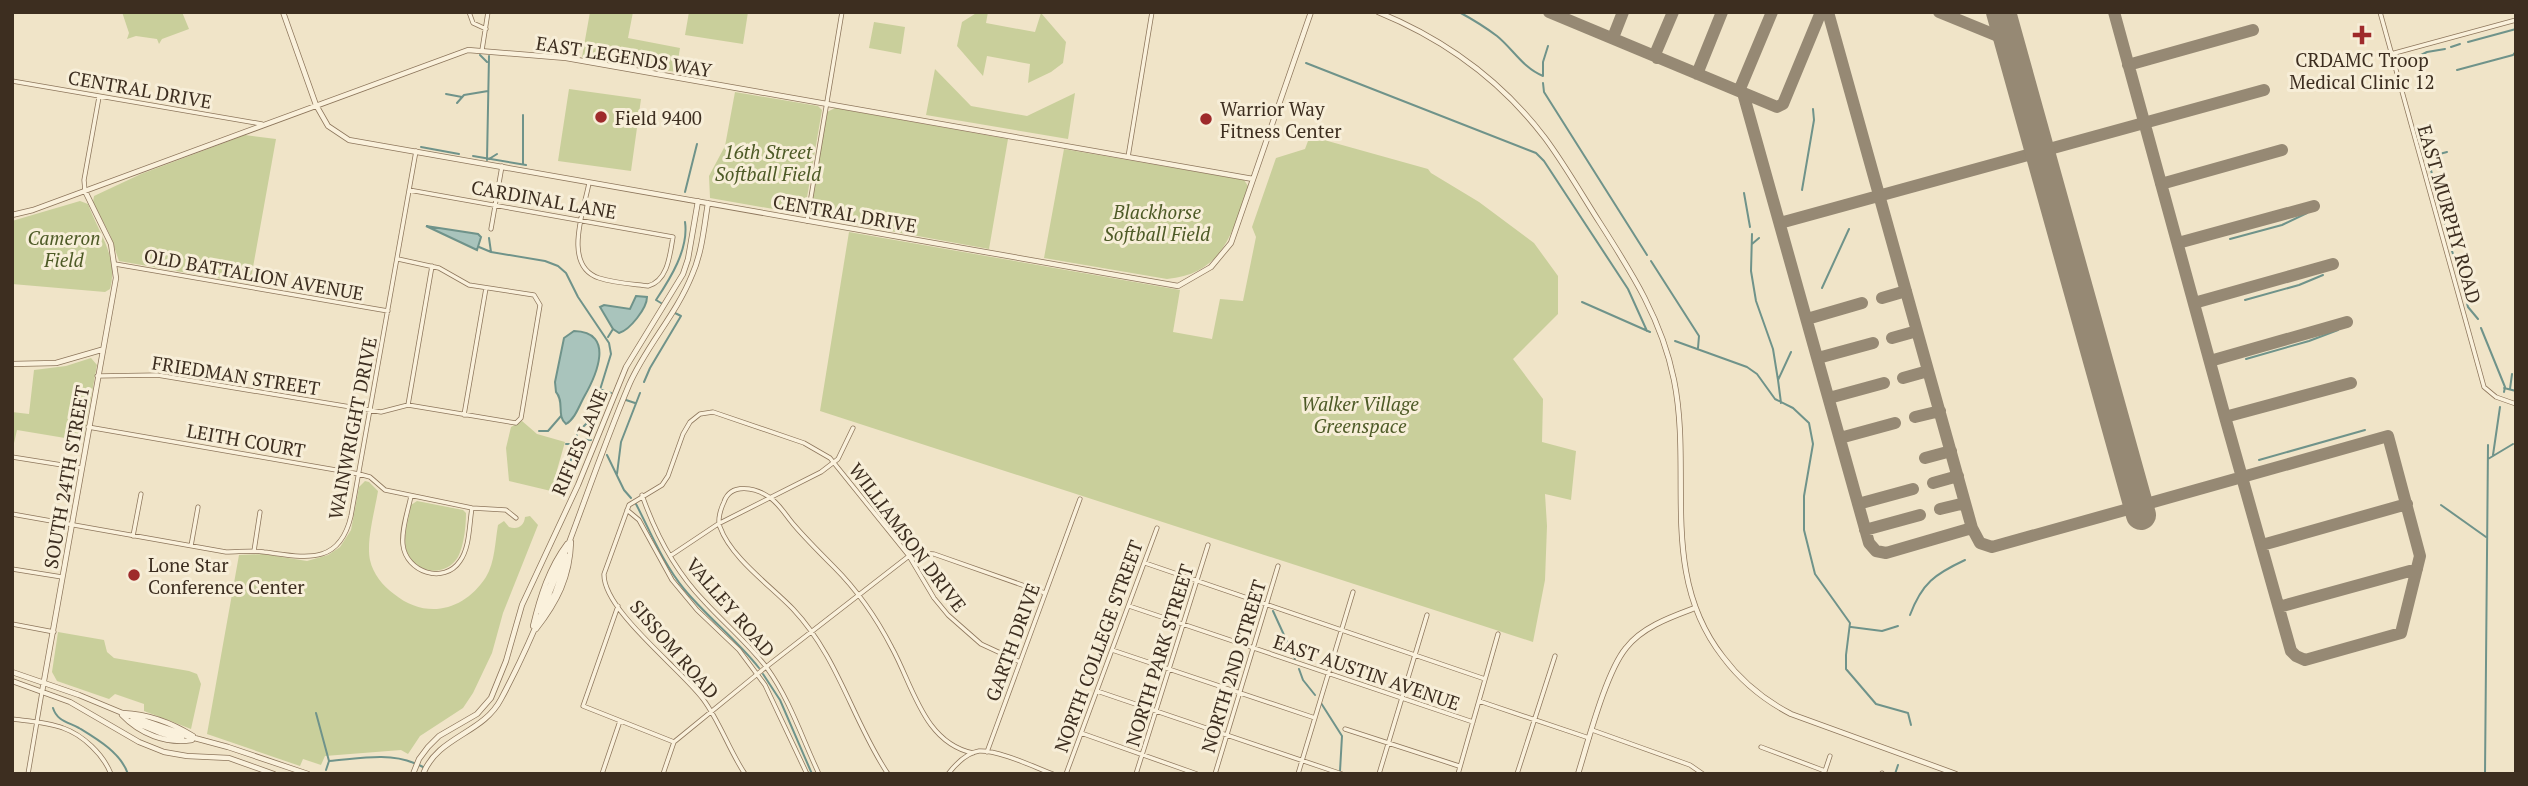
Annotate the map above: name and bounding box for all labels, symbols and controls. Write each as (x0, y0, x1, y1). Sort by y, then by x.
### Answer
marker: CRDAMC Troop Medical Clinic 12 (2352, 25, 2372, 45)
street label: EAST LEGENDS WAY (534, 30, 715, 82)
place label: CRDAMC Troop Medical Clinic 12 (2289, 47, 2435, 94)
street label: CENTRAL DRIVE (66, 64, 214, 114)
place label: Warrior Way Fitness Center (1220, 96, 1342, 143)
place label: Field 9400 (615, 105, 702, 130)
marker: Field 9400 (593, 109, 609, 125)
marker: Warrior Way Fitness Center (1198, 111, 1214, 127)
street label: EAST MURPHY ROAD (2412, 122, 2488, 306)
park label: 16th Street Softball Field (715, 139, 822, 186)
street label: CARDINAL LANE (469, 174, 619, 224)
street label: CENTRAL DRIVE (771, 188, 919, 238)
park label: Blackhorse Softball Field (1104, 199, 1211, 246)
park label: Cameron Field (27, 225, 101, 272)
street label: OLD BATTALION AVENUE (142, 242, 366, 306)
street label: WAINWRIGHT DRIVE (322, 334, 382, 522)
street label: FRIEDMAN STREET (150, 349, 322, 401)
street label: SOUTH 24TH STREET (38, 383, 94, 571)
street label: RIFLES LANE (545, 385, 613, 499)
park label: Walker Village Greenspace (1301, 391, 1419, 438)
street label: LEITH COURT (185, 417, 307, 463)
street label: WILLIAMSON DRIVE (844, 457, 972, 617)
street label: NORTH COLLEGE STREET (1048, 536, 1148, 755)
place label: Lone Star Conference Center (148, 552, 305, 599)
street label: VALLEY ROAD (681, 552, 781, 662)
street label: NORTH PARK STREET (1119, 561, 1199, 749)
marker: Lone Star Conference Center (126, 567, 142, 583)
street label: NORTH 2ND STREET (1195, 576, 1271, 755)
street label: GARTH DRIVE (979, 580, 1045, 704)
street label: SISSOM ROAD (625, 594, 725, 704)
street label: EAST AUSTIN AVENUE (1270, 628, 1464, 716)

